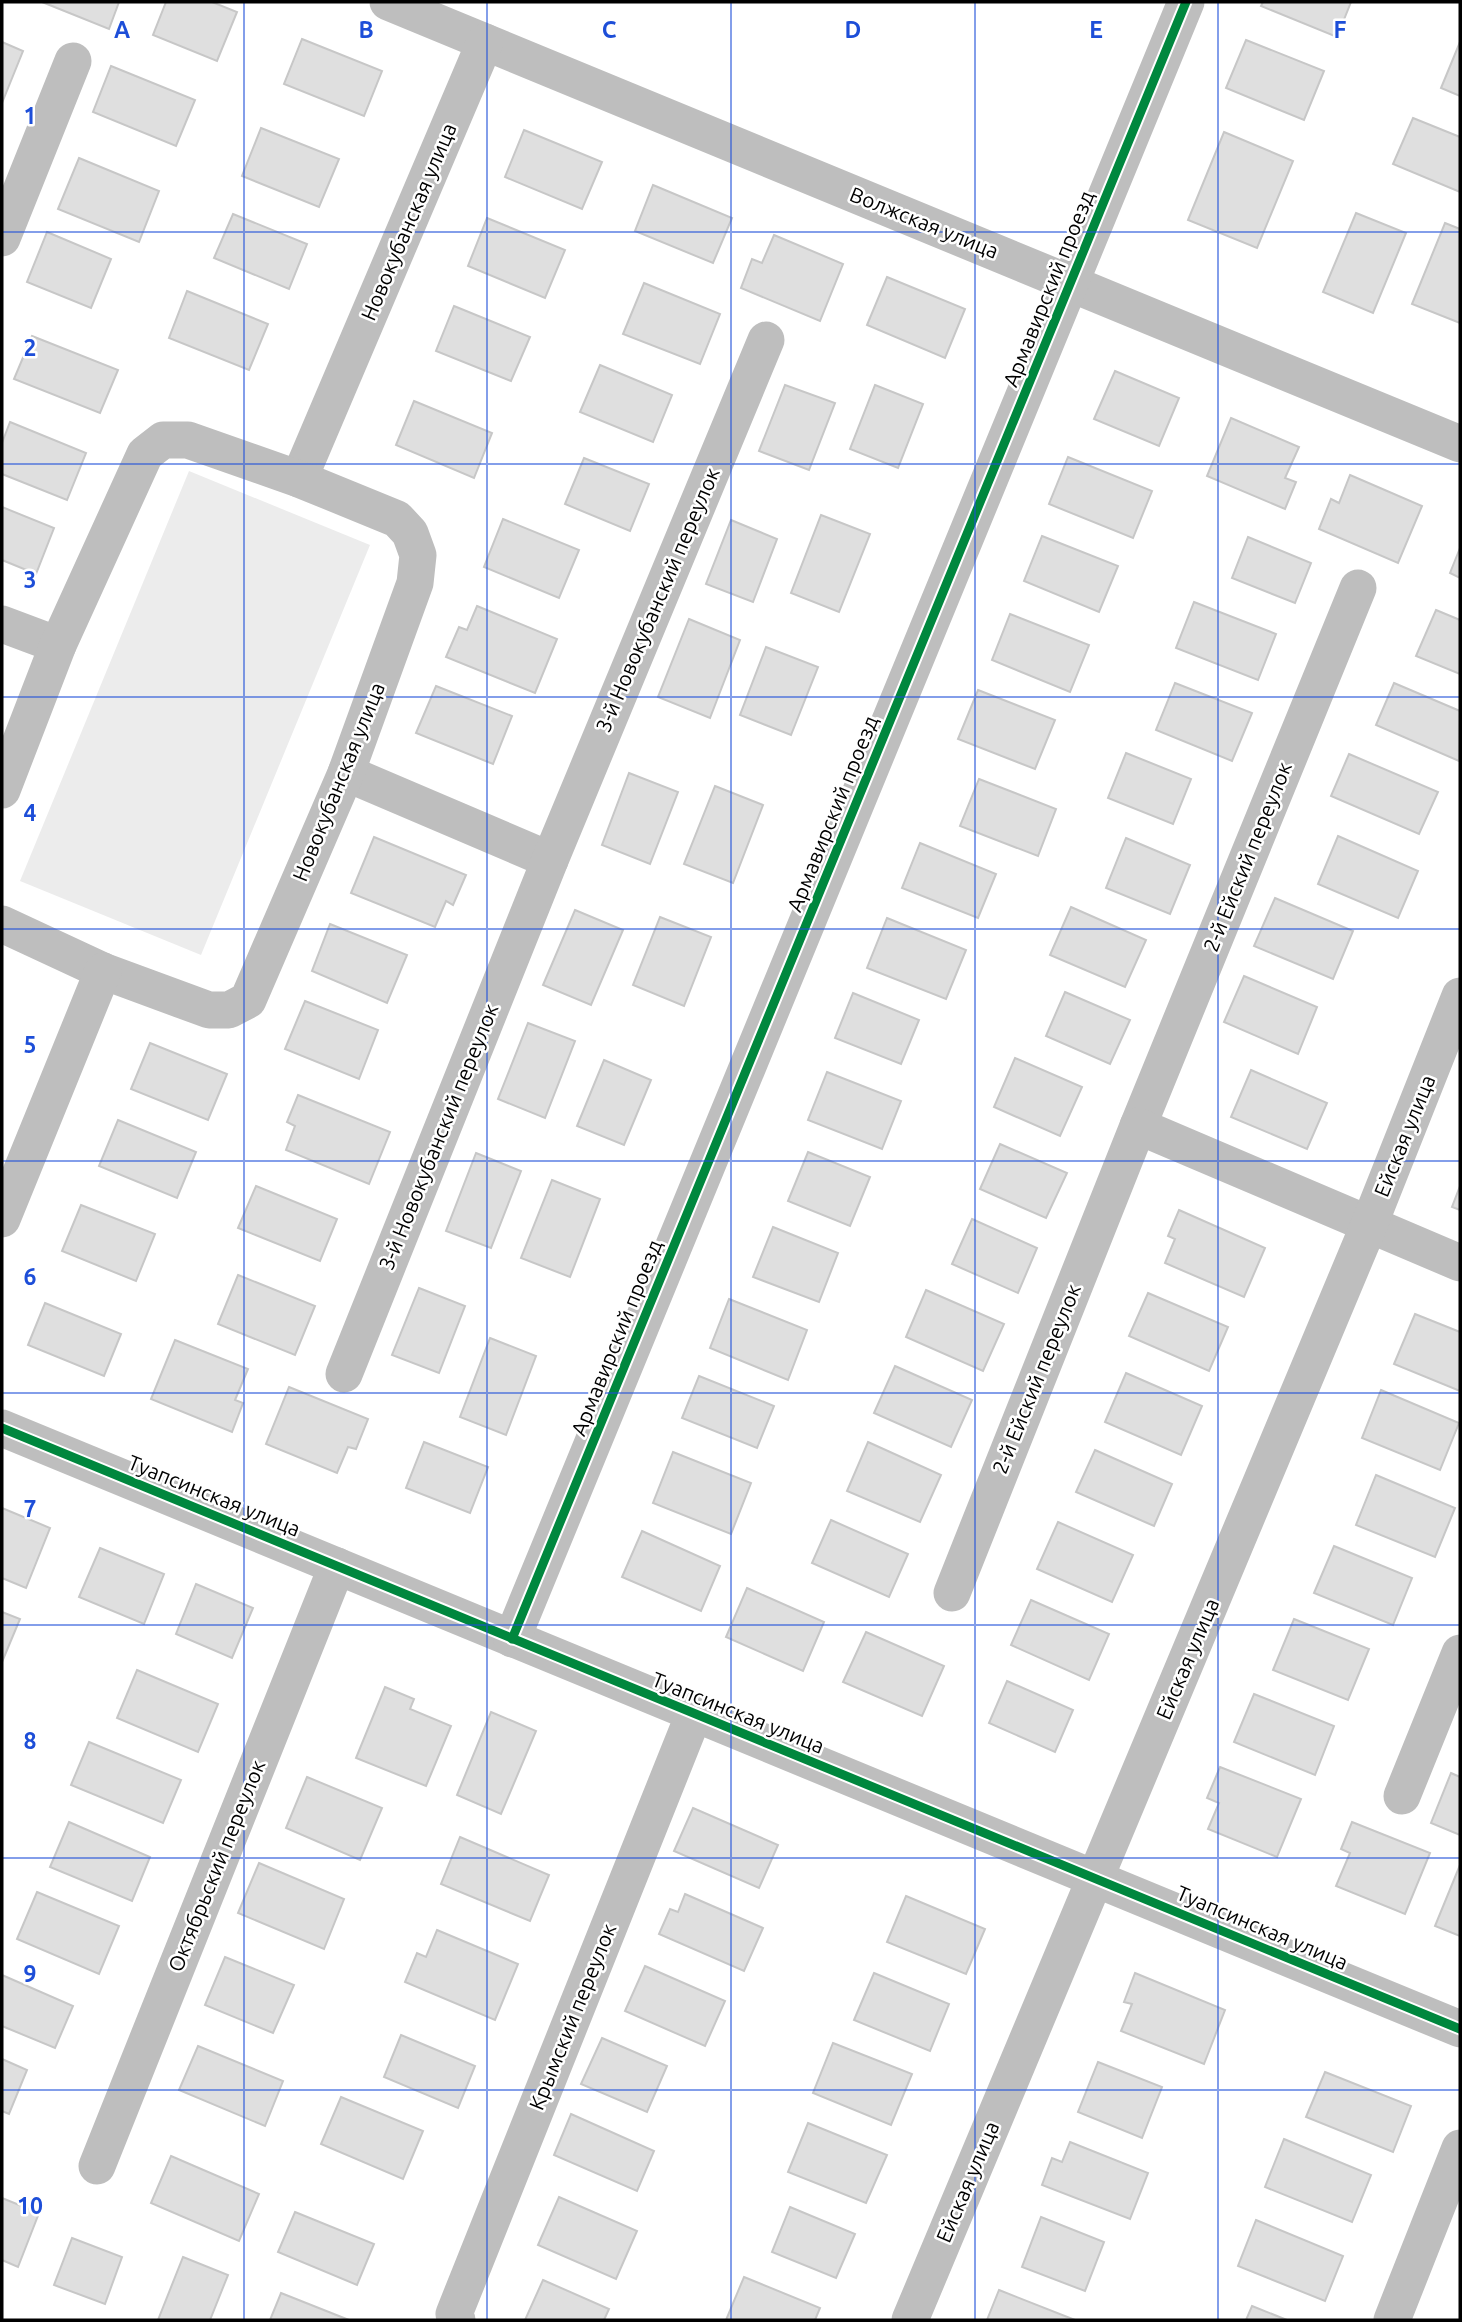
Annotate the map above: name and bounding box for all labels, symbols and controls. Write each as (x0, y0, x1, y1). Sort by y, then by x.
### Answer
text: A (114, 17, 130, 42)
text: B (358, 17, 374, 42)
text: C (602, 17, 617, 42)
text: D (845, 17, 861, 42)
text: E (1089, 17, 1103, 42)
text: F (1334, 17, 1347, 42)
text: 1 (24, 103, 36, 128)
street label: Новокубанская улица (356, 119, 461, 324)
street label: Волжская улица (847, 181, 1002, 263)
street label: Армавирский проезд (998, 187, 1098, 390)
text: 2 (24, 335, 36, 360)
street label: 3-й Новокубанский переулок (590, 463, 724, 736)
text: 3 (24, 567, 36, 592)
street label: Новокубанская улица (287, 679, 389, 884)
street label: Армавирский проезд (782, 712, 882, 915)
street label: 2-й Ейский переулок (1198, 758, 1296, 955)
text: 4 (24, 800, 37, 825)
street label: 3-й Новокубанский переулок (374, 1000, 503, 1273)
text: 5 (24, 1032, 36, 1057)
street label: Ейская улица (1369, 1071, 1439, 1200)
street label: Армавирский проезд (566, 1236, 666, 1439)
text: 6 (24, 1264, 37, 1289)
street label: 2-й Ейский переулок (987, 1280, 1085, 1477)
street label: Туапсинская улица (125, 1450, 304, 1541)
text: 7 (24, 1496, 36, 1521)
street label: Ейская улица (1151, 1594, 1223, 1723)
street label: Туапсинская улица (649, 1667, 828, 1758)
text: 8 (24, 1728, 36, 1753)
street label: Октябрьский переулок (163, 1756, 270, 1975)
street label: Туапсинская улица (1173, 1880, 1352, 1974)
street label: Крымский переулок (524, 1920, 621, 2113)
text: 9 (24, 1961, 36, 1986)
street label: Ейская улица (931, 2117, 1003, 2246)
text: 10 (17, 2193, 43, 2218)

